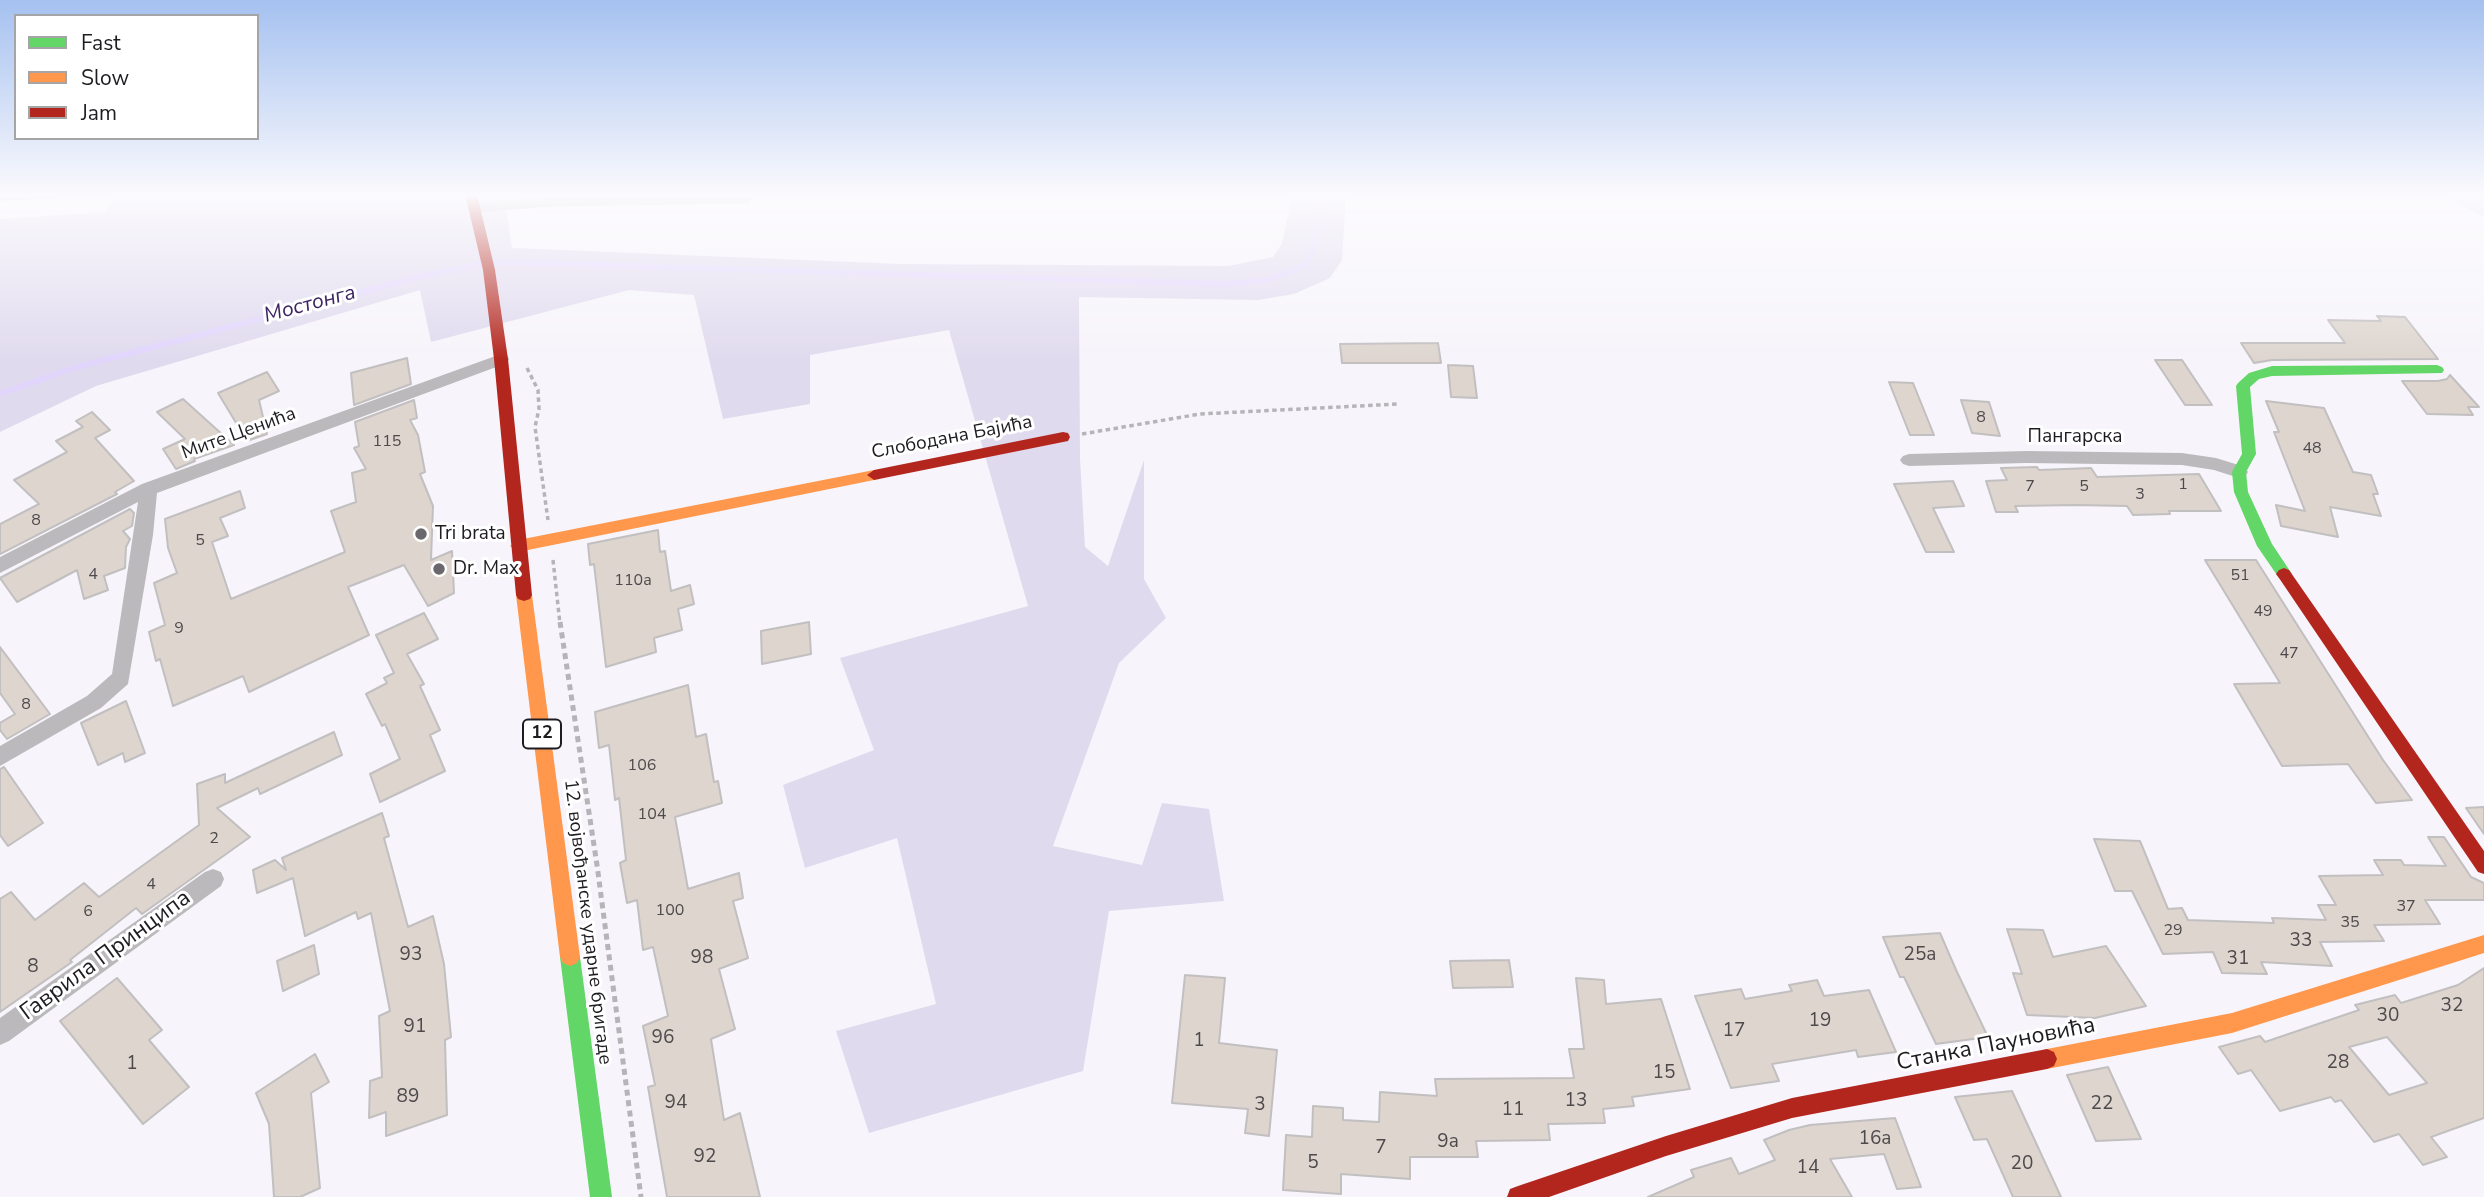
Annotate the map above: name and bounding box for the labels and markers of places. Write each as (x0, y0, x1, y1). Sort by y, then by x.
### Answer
place label: Tri brata (435, 523, 506, 545)
marker: Tri brata (413, 526, 429, 542)
place label: Dr. Max (453, 558, 519, 580)
marker: Dr. Max (431, 561, 447, 577)

